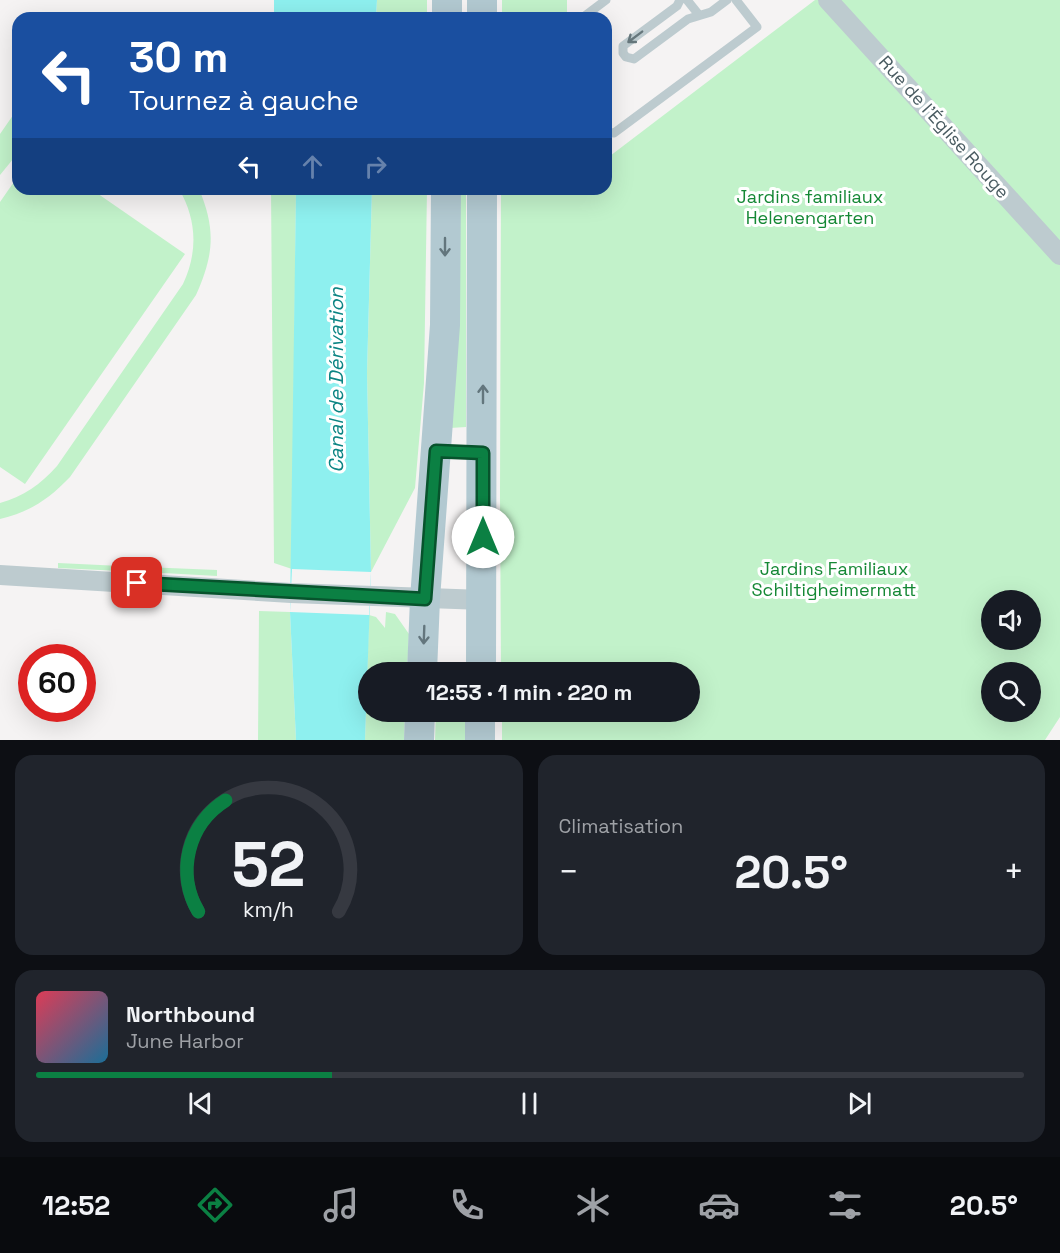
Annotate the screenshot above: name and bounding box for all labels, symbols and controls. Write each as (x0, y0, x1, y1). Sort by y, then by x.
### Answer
text: 30 m (129, 31, 228, 84)
one-way arrow (628, 31, 644, 43)
icon: left (30, 36, 108, 114)
street label: Rue de l'Église Rouge (874, 50, 1015, 203)
text: Tournez à gauche (129, 83, 359, 118)
icon: left (233, 150, 266, 183)
icon: ahead (296, 150, 329, 183)
icon: right (359, 150, 392, 183)
park label: Jardins familiaux Helenengarten (737, 185, 883, 229)
one-way arrow (440, 237, 451, 257)
water label: Canal de Dérivation (323, 286, 349, 473)
one-way arrow (477, 385, 489, 405)
position arrow (451, 505, 515, 569)
pin (111, 557, 162, 608)
park label: Jardins Familiaux Schiltigheimermatt (752, 557, 916, 601)
icon: arrive (120, 566, 153, 599)
map controls (981, 590, 1041, 722)
button: sound (981, 590, 1041, 650)
one-way arrow (418, 625, 429, 645)
speed limit sign: 60 (18, 644, 96, 722)
button: search (981, 662, 1041, 722)
text: 12:53 · 1 min · 220 m (426, 678, 632, 706)
text: Climatisation (559, 813, 683, 839)
text: 52 (232, 825, 306, 904)
text: 20.5° (735, 844, 848, 901)
text: − (559, 851, 579, 893)
text: + (1004, 851, 1024, 893)
text: km/h (243, 896, 294, 923)
text: Northbound (126, 1000, 255, 1028)
text: June Harbor (126, 1028, 244, 1054)
icon: previous (184, 1087, 217, 1120)
icon: pause (513, 1087, 546, 1120)
icon: next (843, 1087, 876, 1120)
icon: directions (194, 1184, 236, 1226)
icon: music (320, 1184, 362, 1226)
icon: phone (446, 1184, 488, 1226)
icon: climate (572, 1184, 614, 1226)
icon: car (698, 1184, 740, 1226)
icon: filters (824, 1184, 866, 1226)
text: 12:52 (42, 1188, 110, 1223)
text: 20.5° (950, 1188, 1018, 1223)

